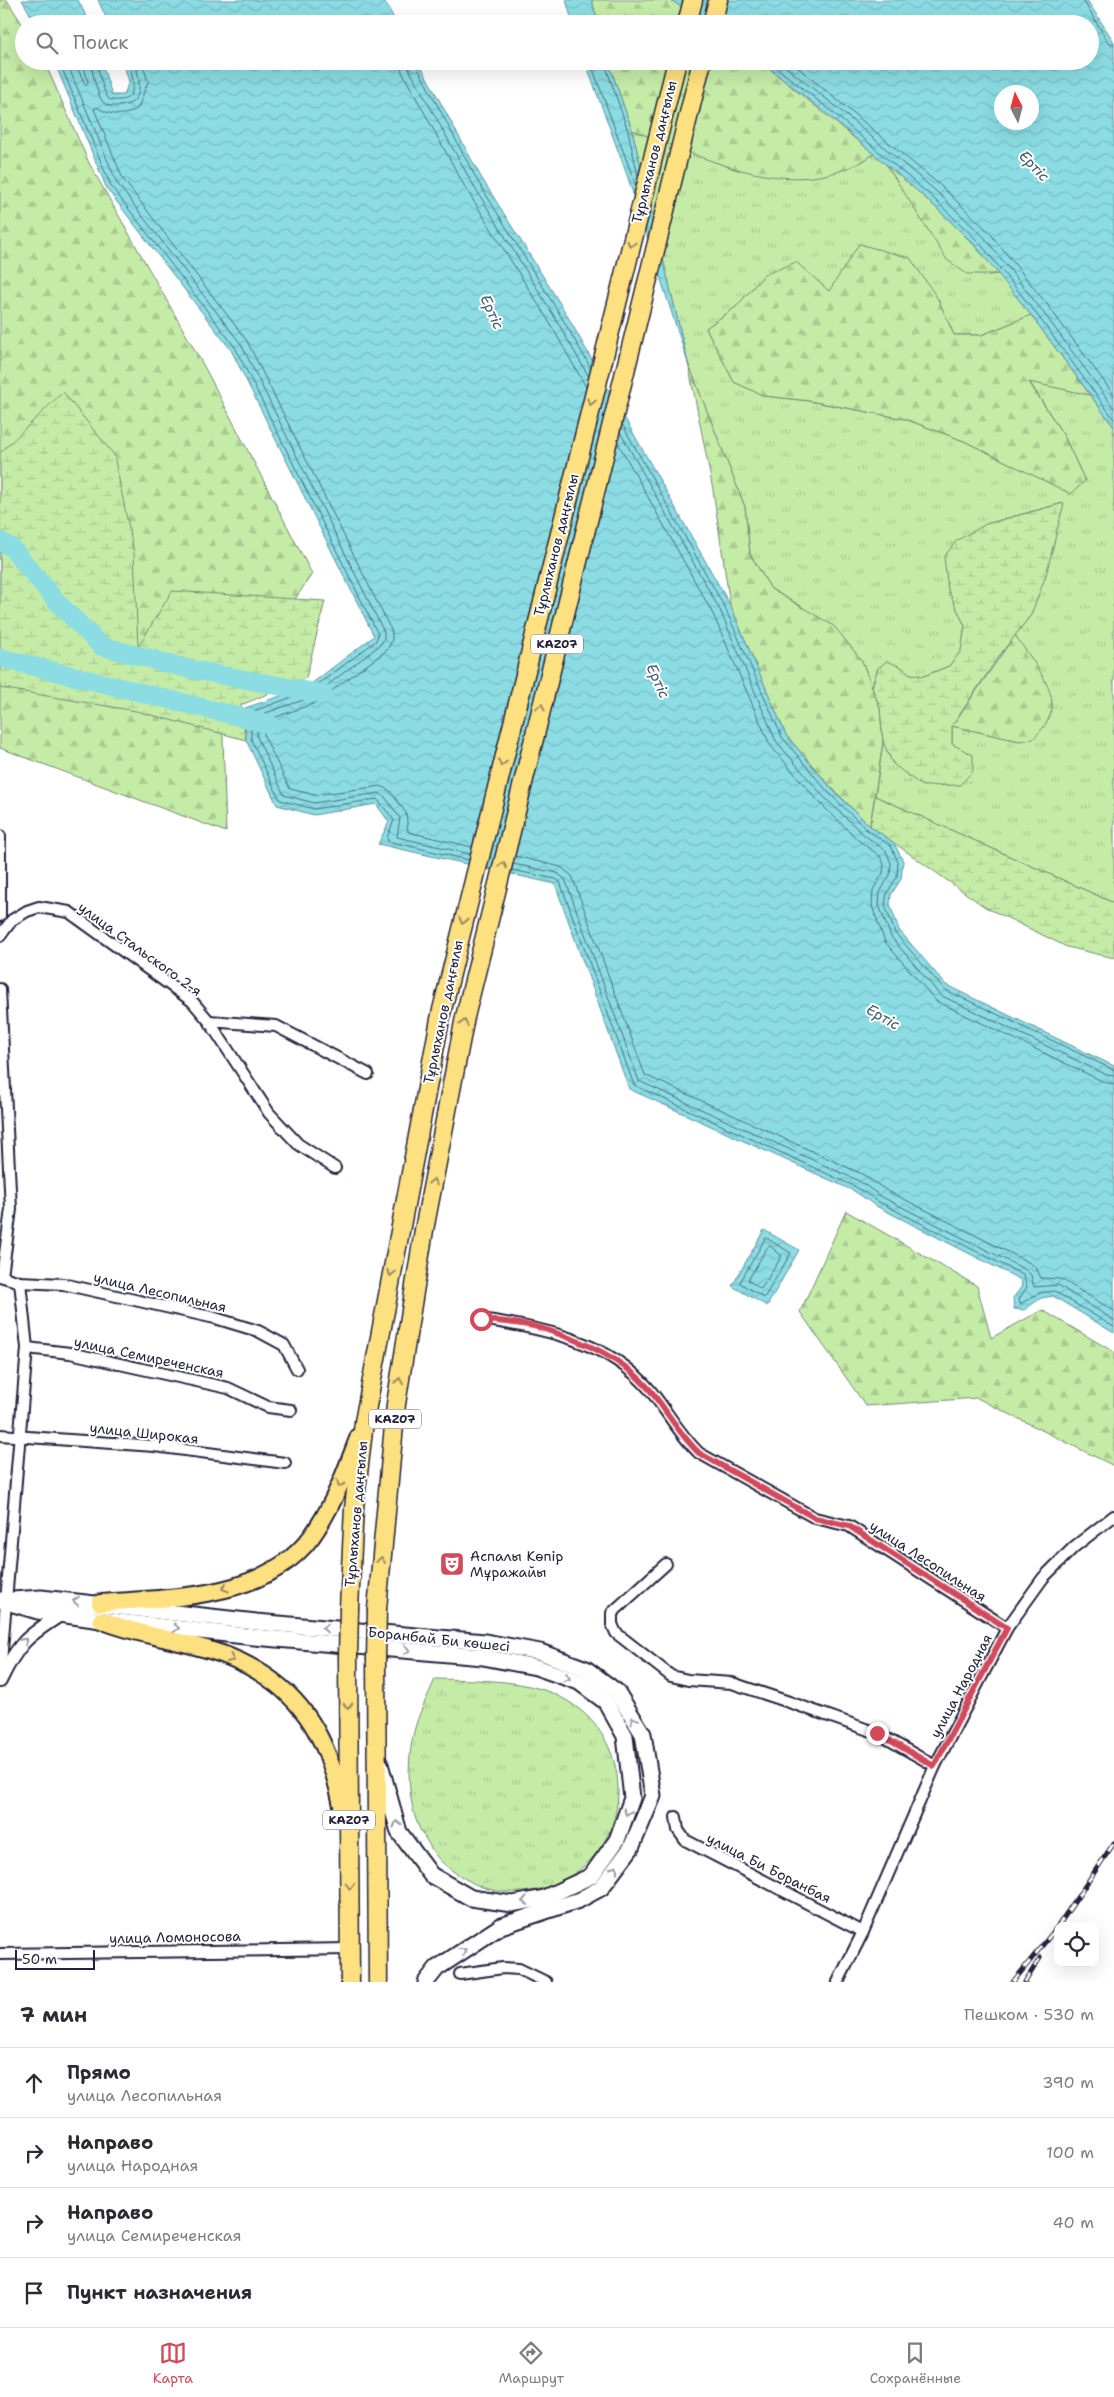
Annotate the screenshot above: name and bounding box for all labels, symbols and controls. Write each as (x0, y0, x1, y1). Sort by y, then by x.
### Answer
search box (15, 15, 1099, 70)
icon: search (33, 29, 61, 57)
text: Поиск (73, 30, 128, 55)
street label: Тұрлыханов даңғылы (628, 79, 680, 225)
north arrow (994, 85, 1039, 130)
water label: Ертіс (1014, 146, 1054, 186)
one-way arrow (626, 240, 637, 249)
water label: Ертіс (476, 291, 509, 333)
one-way arrow (587, 397, 597, 405)
street label: Тұрлыханов даңғылы (530, 472, 582, 618)
road number: KAZ07 (531, 634, 583, 654)
water label: Ертіс (642, 660, 675, 702)
one-way arrow (535, 702, 546, 711)
one-way arrow (497, 759, 508, 768)
one-way arrow (497, 860, 508, 869)
street label: улица Стальского 2-я (75, 898, 205, 1000)
one-way arrow (458, 917, 469, 926)
street label: Тұрлыханов даңғылы (419, 938, 467, 1086)
water label: Ертіс (862, 999, 904, 1035)
one-way arrow (458, 1018, 469, 1027)
one-way arrow (427, 1178, 438, 1186)
street label: улица Лесопильная (92, 1268, 228, 1316)
one-way arrow (387, 1269, 397, 1278)
route start (470, 1308, 493, 1331)
street label: улица Семиреченская (72, 1332, 226, 1382)
one-way arrow (394, 1377, 404, 1386)
road number: KAZ07 (369, 1410, 421, 1428)
street label: улица Широкая (89, 1418, 199, 1448)
street label: Тұрлыханов даңғылы (341, 1440, 371, 1588)
one-way arrow (335, 1479, 346, 1488)
street label: улица Лесопильная (866, 1517, 990, 1605)
place label: Аспалы Көпір Мұражайы (470, 1547, 564, 1581)
theatre icon: Аспалы Көпір Мұражайы (439, 1551, 465, 1577)
one-way arrow (376, 1556, 387, 1564)
one-way arrow (222, 1583, 230, 1593)
one-way arrow (72, 1596, 80, 1607)
one-way arrow (172, 1622, 180, 1633)
one-way arrow (320, 1623, 328, 1634)
street label: Боранбай Би көшесі (367, 1623, 511, 1655)
street label: улица Народная (926, 1631, 996, 1741)
one-way arrow (18, 1638, 27, 1647)
one-way arrow (403, 1645, 411, 1656)
one-way arrow (226, 1652, 235, 1663)
one-way arrow (562, 1672, 570, 1682)
one-way arrow (343, 1702, 353, 1710)
one-way arrow (631, 1716, 641, 1725)
route end (866, 1722, 889, 1745)
one-way arrow (623, 1807, 633, 1815)
road number: KAZ07 (323, 1810, 375, 1830)
one-way arrow (393, 1820, 403, 1829)
street label: улица Би Боранбая (704, 1829, 834, 1907)
one-way arrow (609, 1865, 618, 1875)
one-way arrow (345, 1882, 355, 1890)
one-way arrow (521, 1896, 530, 1906)
map controls (1054, 1922, 1099, 1967)
button: locate (1054, 1922, 1099, 1967)
street label: улица Ломоносова (109, 1927, 241, 1947)
scale bar (15, 1947, 95, 1970)
one-way arrow (457, 1948, 467, 1957)
text: 50 m (22, 1950, 57, 1968)
text: 7 мин (20, 2001, 87, 2029)
text: Пешком · 530 m (964, 2004, 1094, 2025)
text: Прямо (67, 2060, 131, 2085)
icon: ahead (20, 2069, 48, 2097)
text: 390 m (1042, 2072, 1094, 2093)
text: улица Лесопильная (67, 2085, 222, 2106)
text: Направо (67, 2130, 153, 2155)
icon: right (20, 2139, 48, 2167)
text: 100 m (1046, 2142, 1094, 2163)
text: улица Народная (67, 2155, 198, 2176)
text: Направо (67, 2200, 153, 2225)
icon: right (20, 2209, 48, 2237)
text: 40 m (1052, 2212, 1094, 2233)
text: улица Семиреченская (67, 2225, 242, 2246)
icon: arrive (20, 2279, 48, 2307)
text: Пункт назначения (67, 2280, 252, 2305)
tab: Карта (153, 2339, 193, 2387)
tab: Маршрут (499, 2339, 564, 2387)
tab: Сохранённые (870, 2339, 961, 2387)

